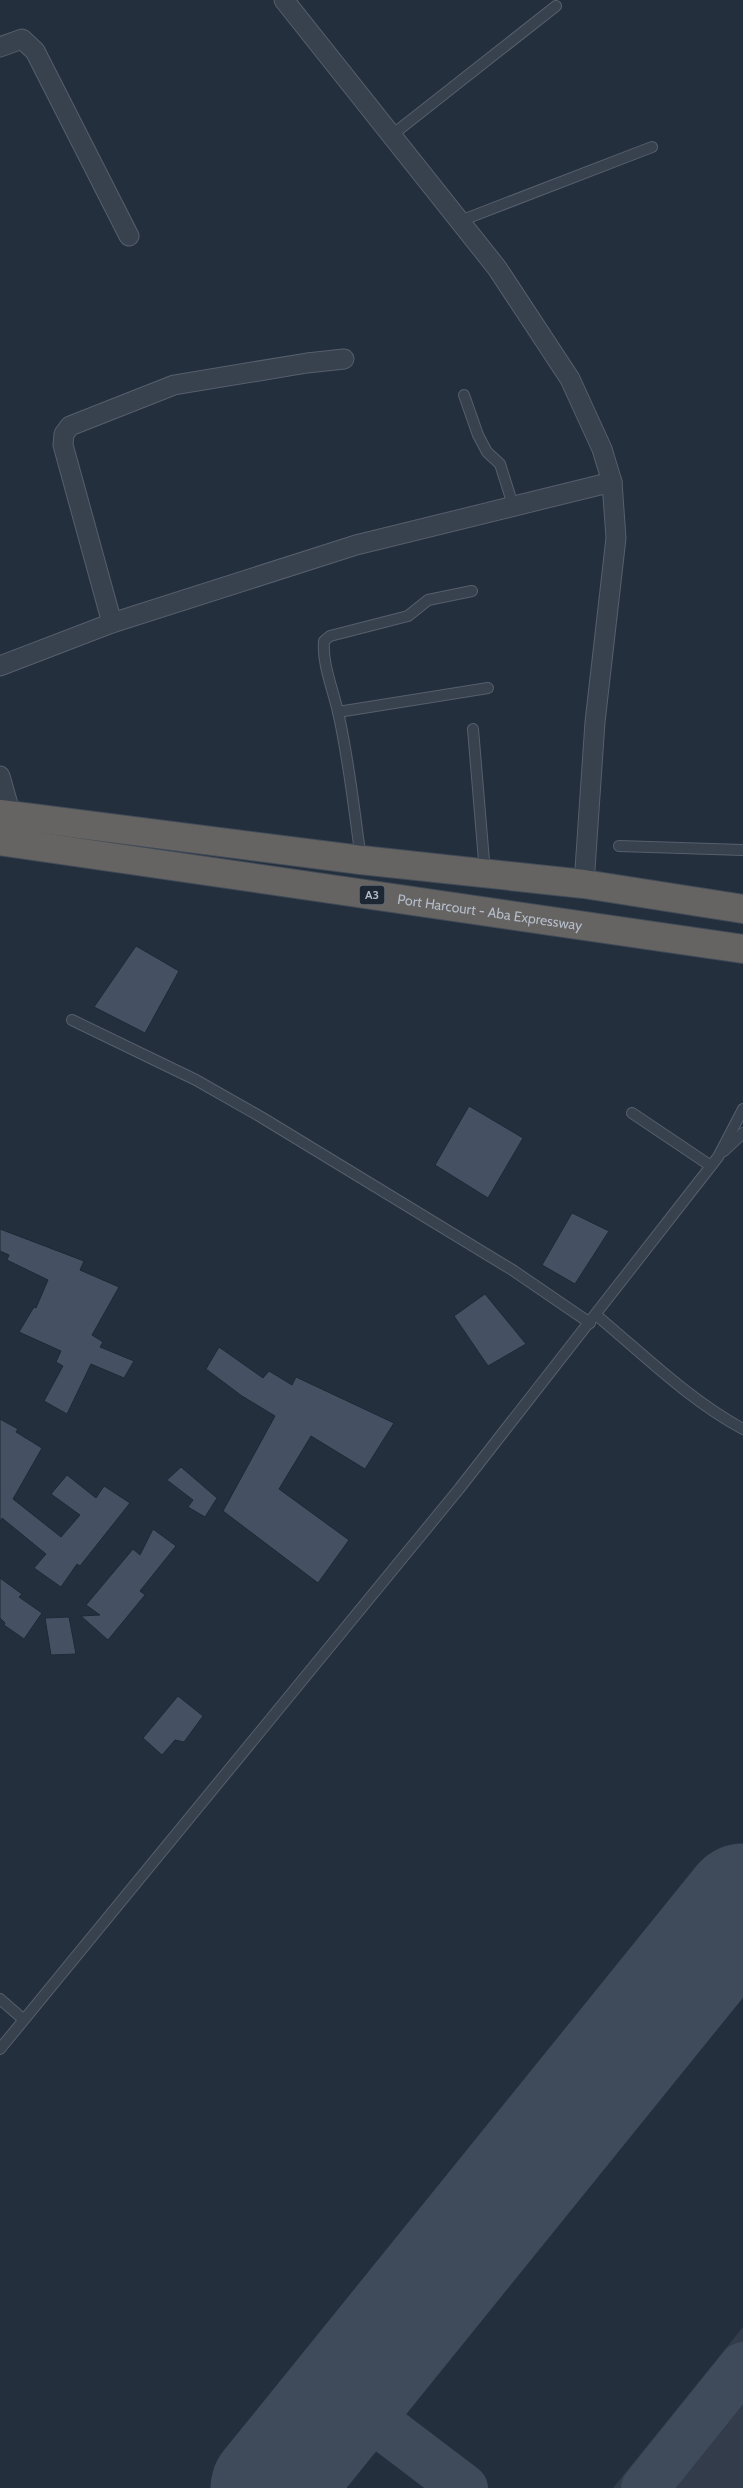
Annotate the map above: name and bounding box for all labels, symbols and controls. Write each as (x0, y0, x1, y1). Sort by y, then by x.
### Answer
road number: A3 (360, 886, 384, 904)
street label: Port Harcourt - Aba Expressway (396, 890, 583, 935)

